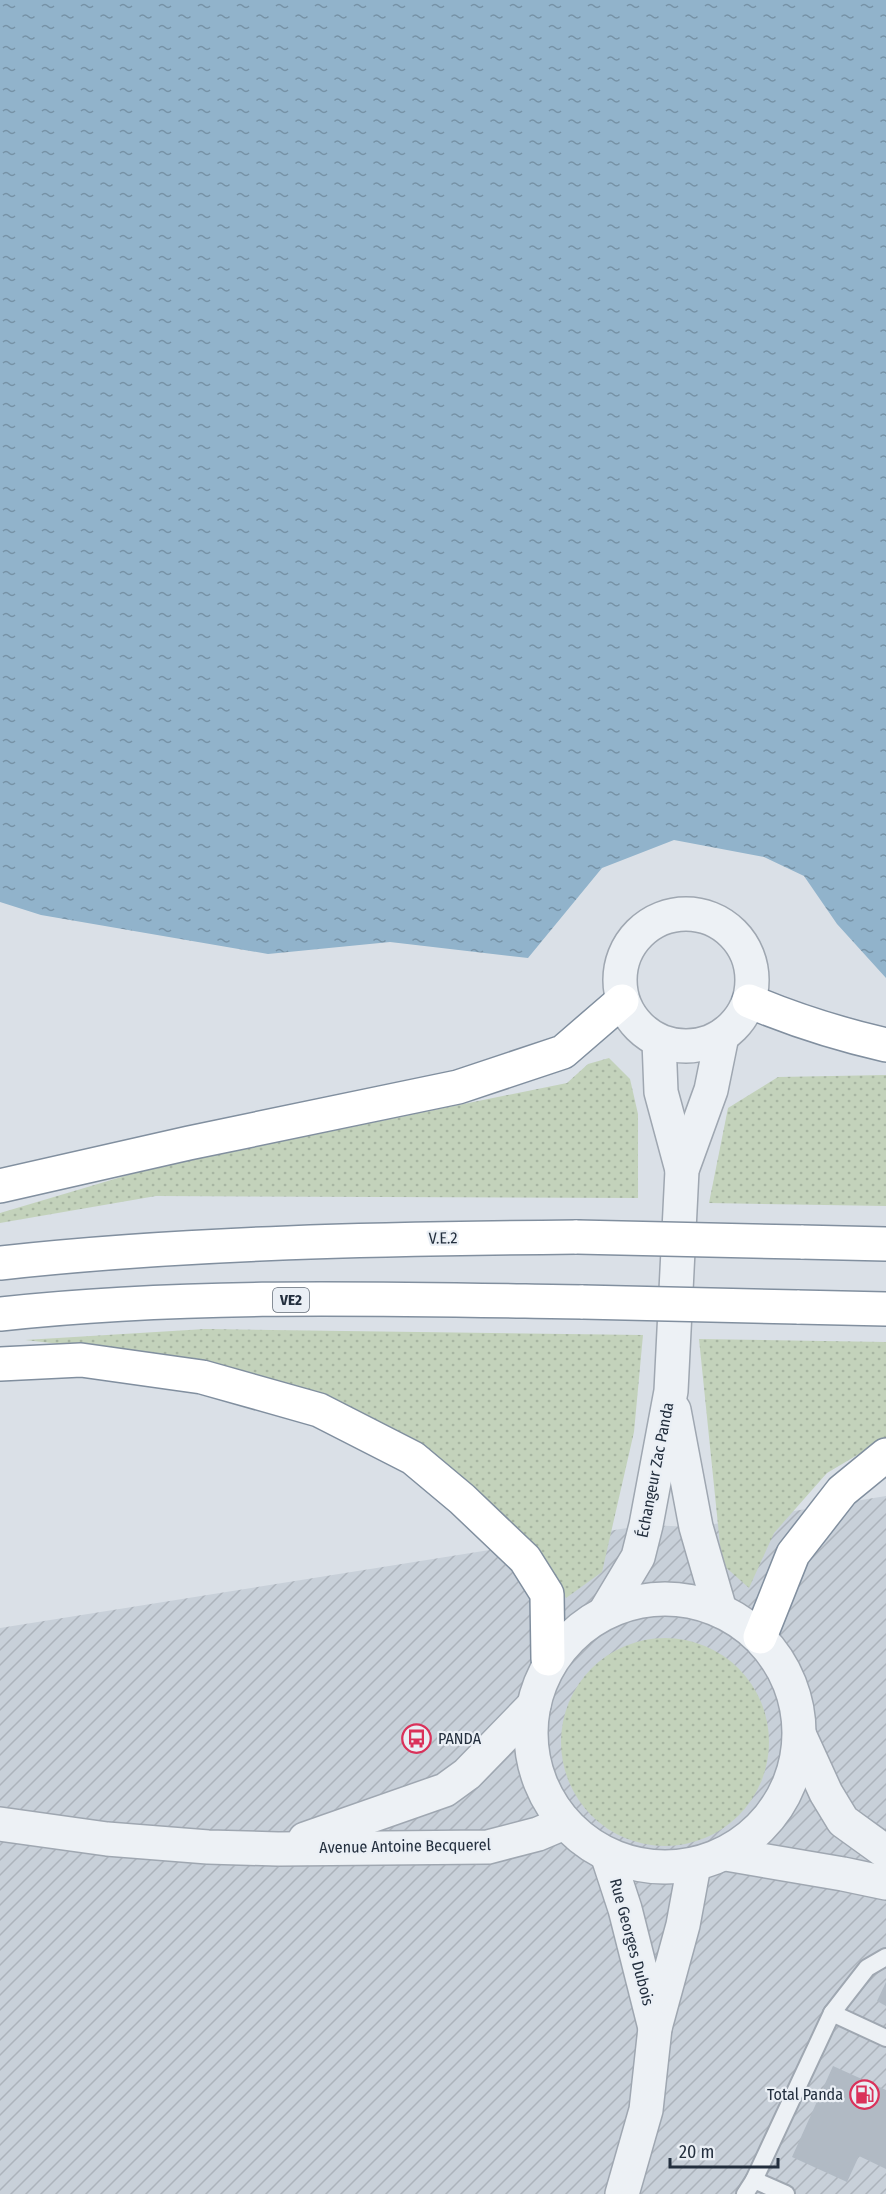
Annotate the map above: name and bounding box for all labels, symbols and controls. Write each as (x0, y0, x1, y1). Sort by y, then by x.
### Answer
street label: V.E.2 (428, 1228, 458, 1248)
road number: VE2 (273, 1288, 309, 1312)
street label: Échangeur Zac Panda (633, 1400, 677, 1539)
bus stop icon: PANDA (401, 1722, 433, 1754)
place label: PANDA (438, 1729, 482, 1748)
street label: Avenue Antoine Becquerel (319, 1835, 491, 1857)
street label: Rue Georges Dubois (606, 1876, 658, 2008)
fuel station icon: Total Panda (848, 2078, 880, 2110)
place label: Total Panda (767, 2085, 843, 2104)
scale bar (670, 2131, 778, 2169)
text: 20 m (679, 2141, 714, 2163)

